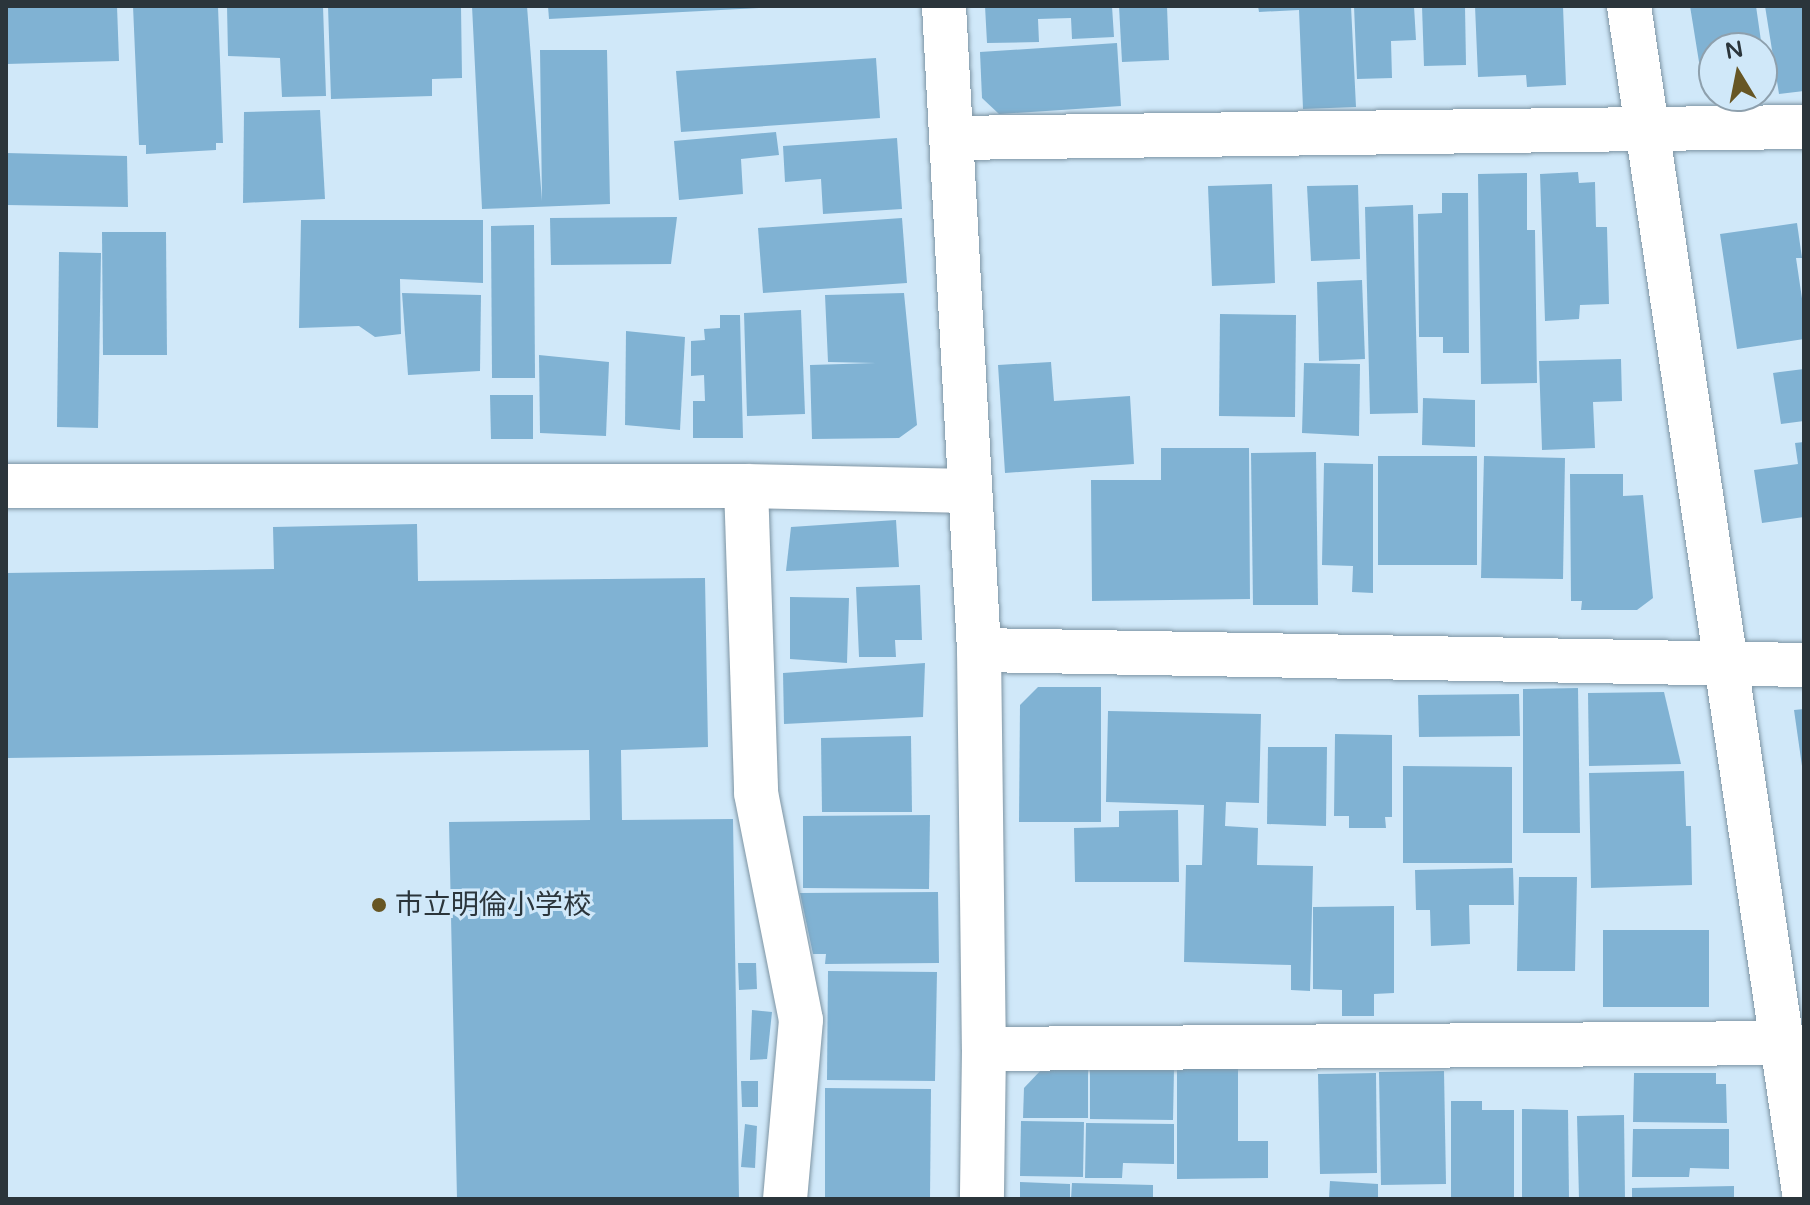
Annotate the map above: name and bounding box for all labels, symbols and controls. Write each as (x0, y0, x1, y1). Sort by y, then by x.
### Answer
north arrow (1698, 32, 1778, 112)
text: N (1723, 36, 1745, 65)
place label: 市立明倫小学校 (395, 888, 591, 922)
marker: 市立明倫小学校 (370, 896, 388, 914)

